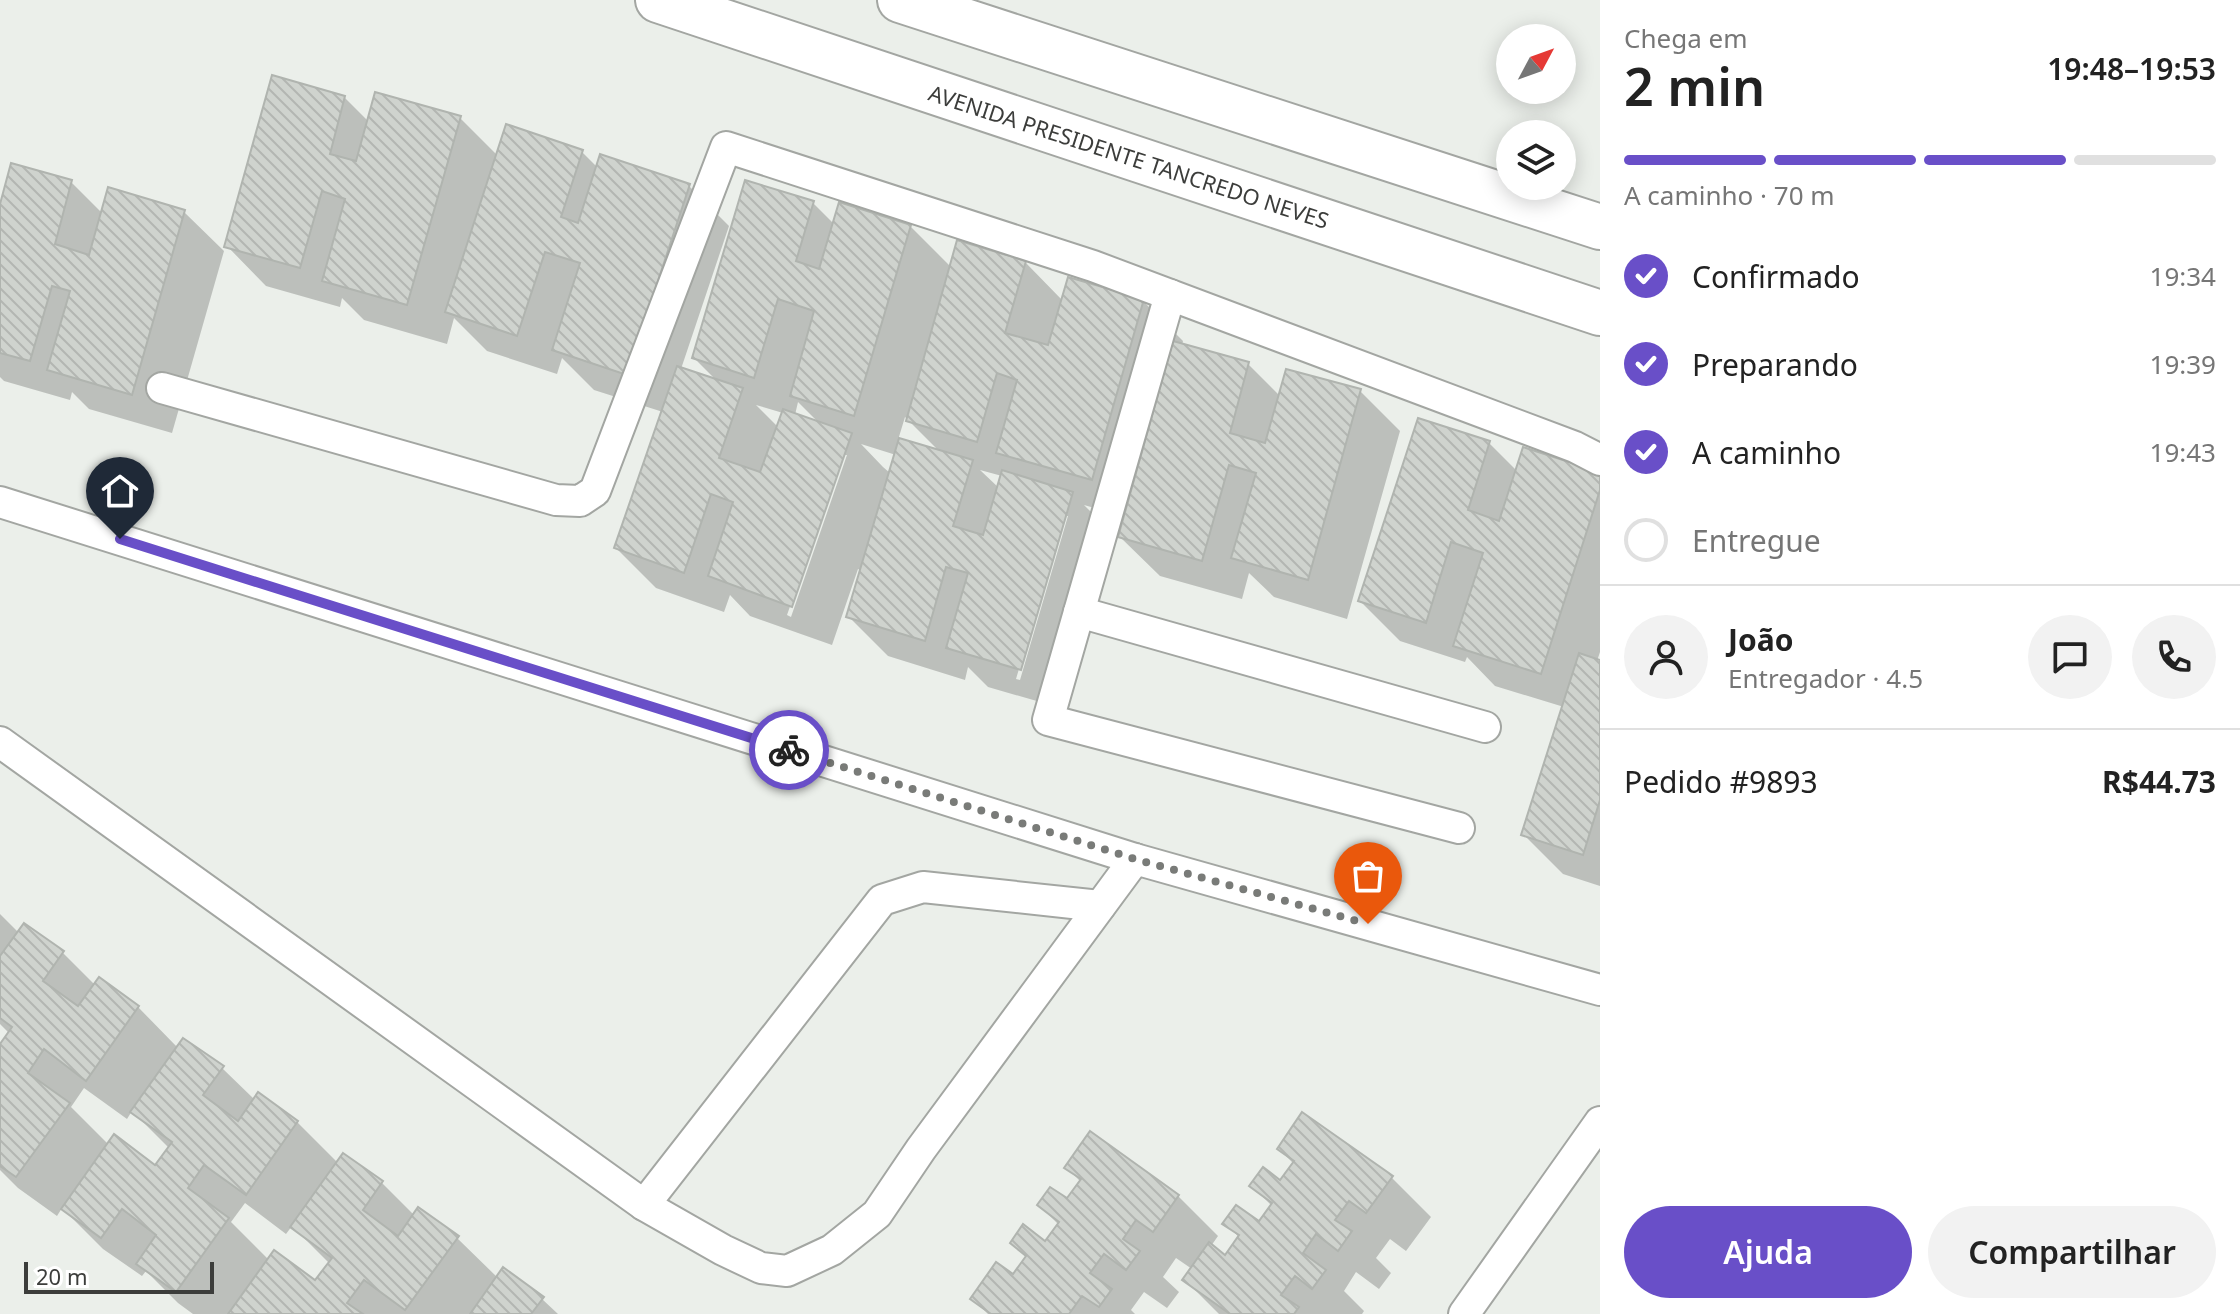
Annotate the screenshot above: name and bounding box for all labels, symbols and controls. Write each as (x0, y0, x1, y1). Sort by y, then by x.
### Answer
text: Chega em (1624, 20, 1747, 56)
north arrow (1496, 24, 1576, 104)
map controls (1496, 24, 1576, 200)
text: 19:48–19:53 (2047, 48, 2216, 89)
text: 2 min (1624, 50, 1765, 121)
street label: AVENIDA PRESIDENTE TANCREDO NEVES (925, 77, 1333, 235)
button: layers (1496, 120, 1576, 200)
text: A caminho · 70 m (1624, 177, 1835, 213)
icon: check (1624, 254, 1668, 298)
text: Confirmado (1692, 256, 1860, 297)
text: 19:34 (2150, 258, 2216, 294)
icon: check (1624, 342, 1668, 386)
text: Preparando (1692, 344, 1858, 385)
text: 19:39 (2150, 346, 2216, 382)
icon: check (1624, 430, 1668, 474)
text: A caminho (1692, 432, 1841, 473)
text: 19:43 (2150, 434, 2216, 470)
pin (86, 457, 154, 539)
icon: home (98, 469, 142, 513)
text: Entregue (1692, 520, 1821, 561)
button: person (1624, 615, 1708, 699)
button: chat (2028, 615, 2112, 699)
button: phone (2132, 615, 2216, 699)
text: João (1728, 619, 1793, 660)
text: Entregador · 4.5 (1728, 660, 1923, 696)
courier (749, 710, 829, 790)
icon: bike (767, 728, 811, 772)
text: Pedido #9893 (1624, 761, 1818, 802)
text: R$44.73 (2102, 761, 2216, 802)
pin (1334, 842, 1402, 924)
icon: bag (1346, 854, 1390, 898)
button: Ajuda (1624, 1206, 1912, 1298)
button: Compartilhar (1928, 1206, 2216, 1298)
scale bar (24, 1258, 214, 1294)
text: 20 m (36, 1261, 87, 1291)

